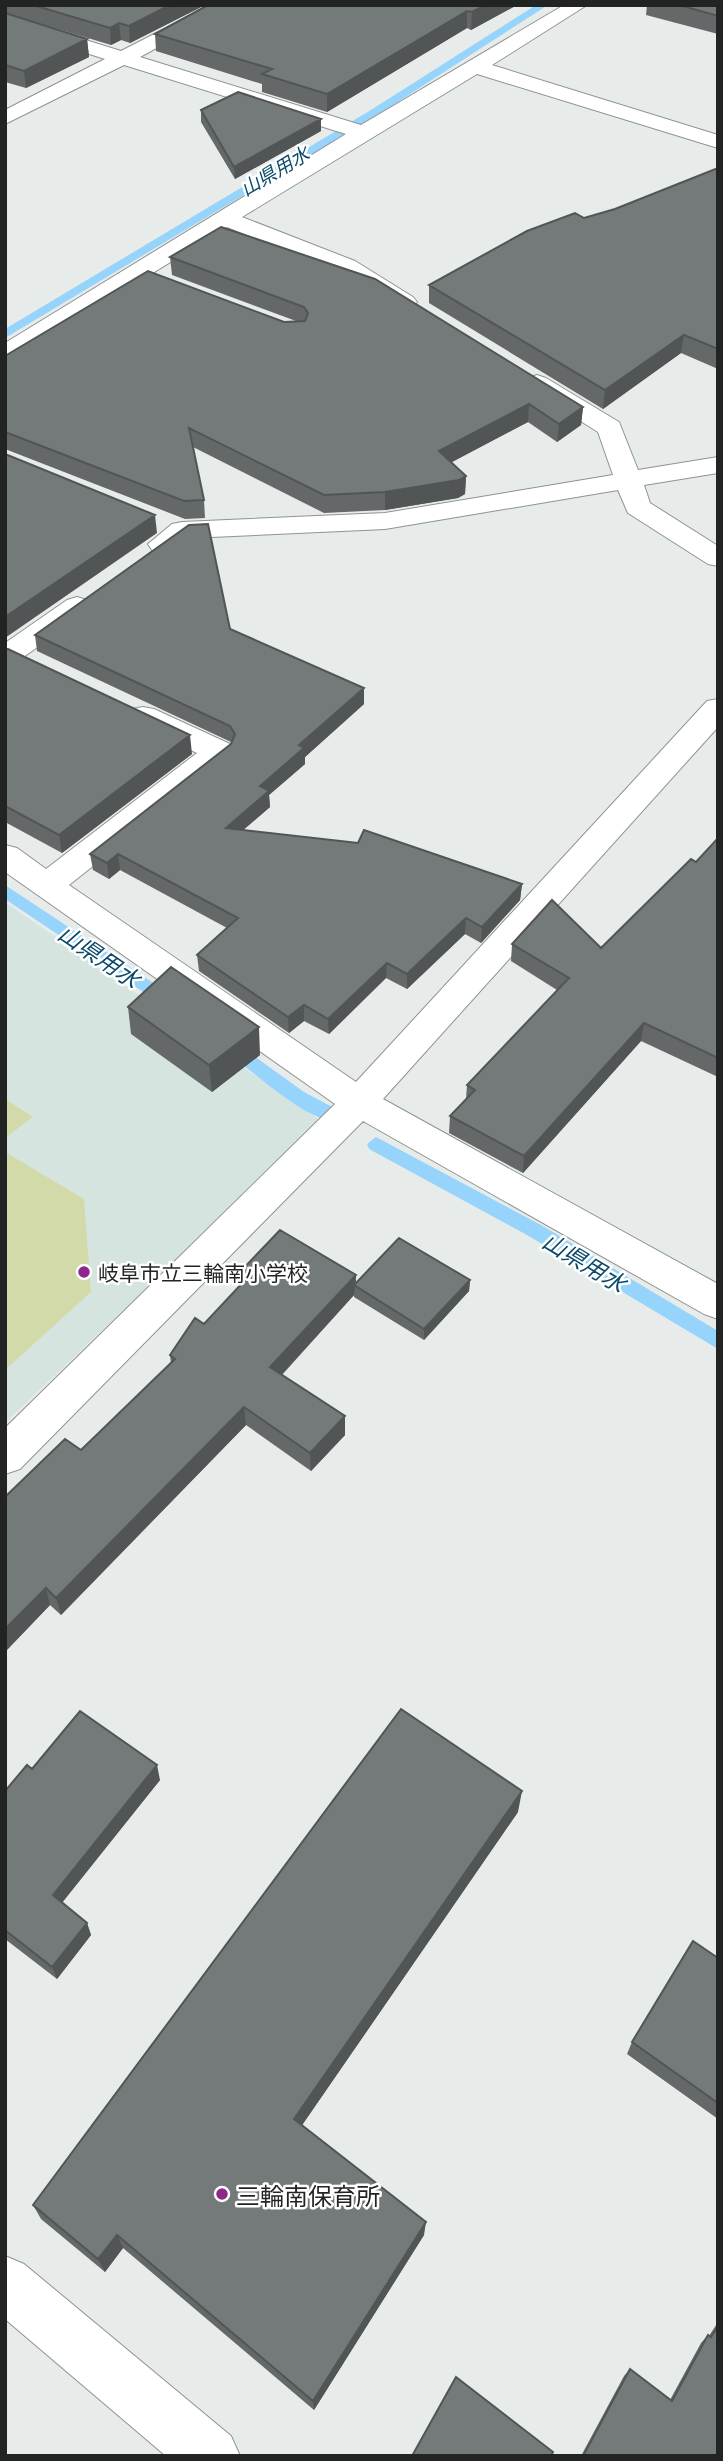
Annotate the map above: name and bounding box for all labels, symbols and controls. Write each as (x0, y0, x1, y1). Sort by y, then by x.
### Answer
water label: 山県用水 (234, 138, 315, 201)
water label: 山県用水 (52, 915, 150, 996)
water label: 山県用水 (537, 1223, 636, 1301)
place label: 岐阜市立三輪南小学校 (98, 1257, 308, 1287)
marker: 岐阜市立三輪南小学校 (76, 1264, 92, 1280)
place label: 三輪南保育所 (236, 2177, 380, 2212)
marker: 三輪南保育所 (214, 2186, 230, 2202)

